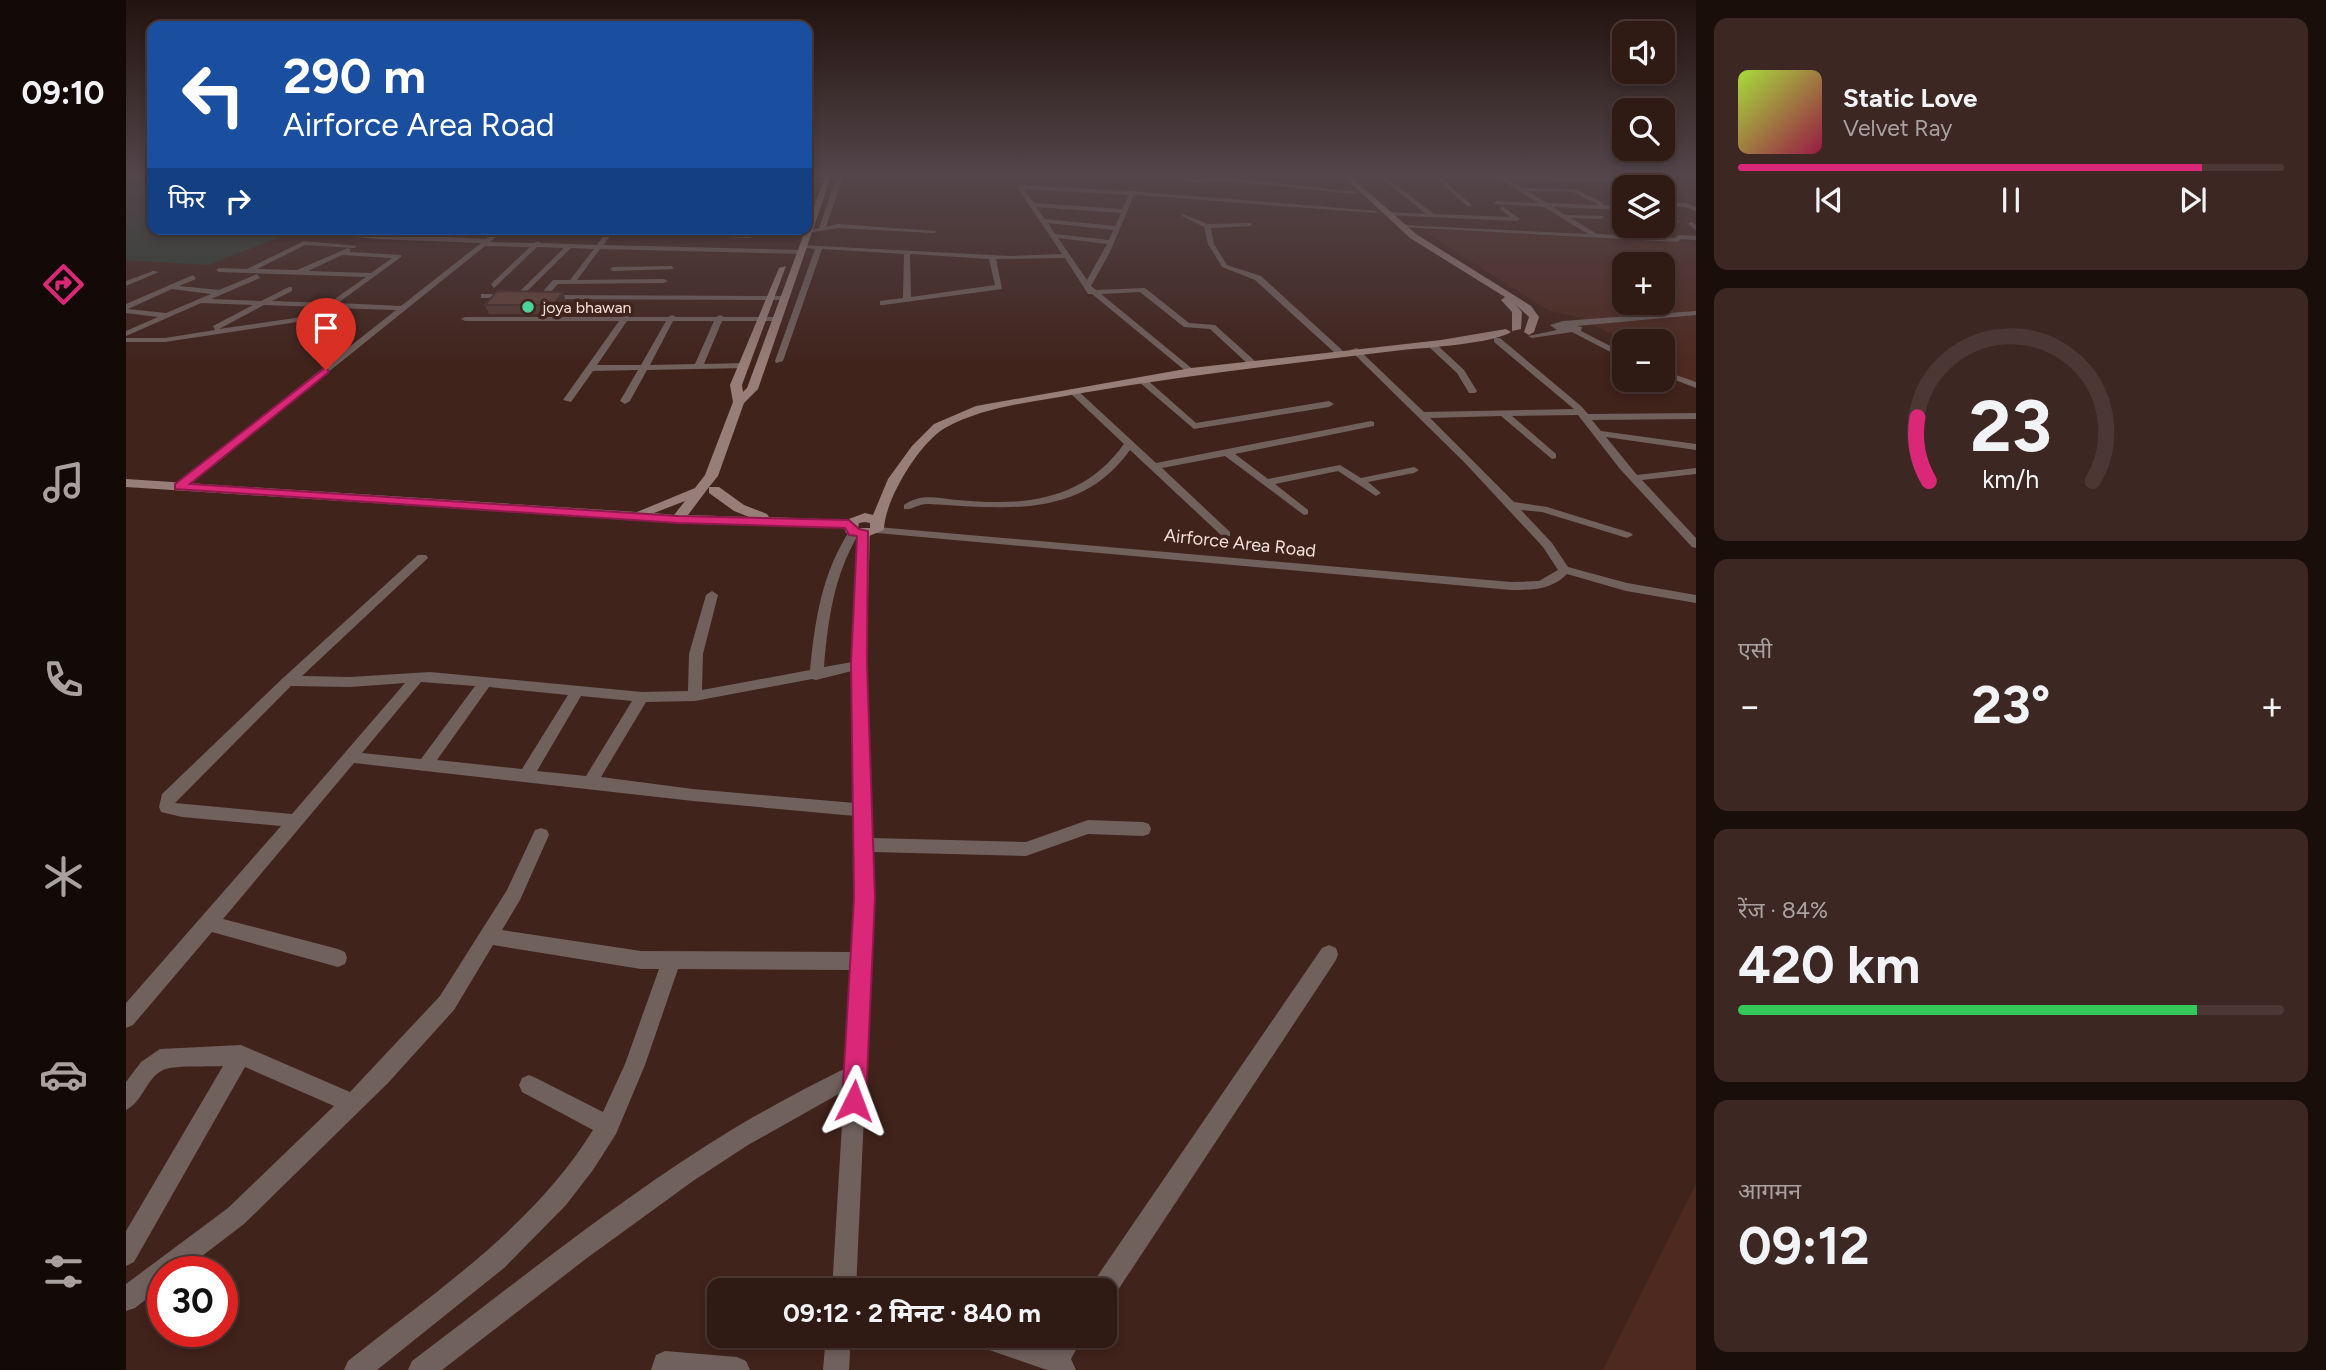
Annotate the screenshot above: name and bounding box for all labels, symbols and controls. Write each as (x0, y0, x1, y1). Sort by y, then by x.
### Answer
map controls (1612, 21, 1675, 392)
button: sound (1612, 21, 1675, 84)
text: 290 m (283, 46, 426, 105)
icon: left (168, 49, 259, 140)
text: 09:10 (21, 74, 105, 112)
text: Static Love (1843, 82, 1977, 114)
button: search (1612, 98, 1675, 161)
text: Airforce Area Road (283, 106, 555, 144)
text: Velvet Ray (1843, 114, 1952, 142)
button: layers (1612, 175, 1675, 238)
icon: previous (1810, 181, 1848, 219)
icon: pause (1992, 181, 2030, 219)
icon: next (2174, 181, 2212, 219)
icon: right (219, 182, 257, 220)
text: फिर (168, 183, 205, 215)
button: + (1612, 252, 1675, 315)
icon: directions (39, 260, 88, 309)
pin (296, 298, 356, 370)
place label: joya bhawan (541, 298, 632, 317)
marker: joya bhawan (520, 299, 536, 315)
icon: arrive (307, 309, 345, 347)
button: − (1612, 329, 1675, 392)
text: 23 (1970, 382, 2052, 469)
icon: music (39, 458, 88, 507)
text: km/h (1982, 463, 2040, 493)
street label: Airforce Area Road (1163, 524, 1317, 562)
text: एसी (1738, 636, 1772, 664)
icon: phone (39, 655, 88, 704)
text: 23° (1972, 674, 2050, 736)
text: − (1738, 683, 1762, 729)
text: + (2260, 683, 2284, 729)
icon: climate (39, 852, 88, 901)
text: रेंज · 84% (1738, 896, 1828, 924)
text: 420 km (1738, 934, 1920, 996)
icon: car (39, 1050, 88, 1099)
position arrow (817, 1064, 891, 1138)
text: आगमन (1738, 1177, 1801, 1205)
text: 09:12 (1738, 1215, 1870, 1277)
icon: filters (39, 1247, 88, 1296)
speed limit sign: 30 (147, 1256, 238, 1347)
text: 09:12 · 2 मिनट · 840 m (783, 1297, 1041, 1329)

